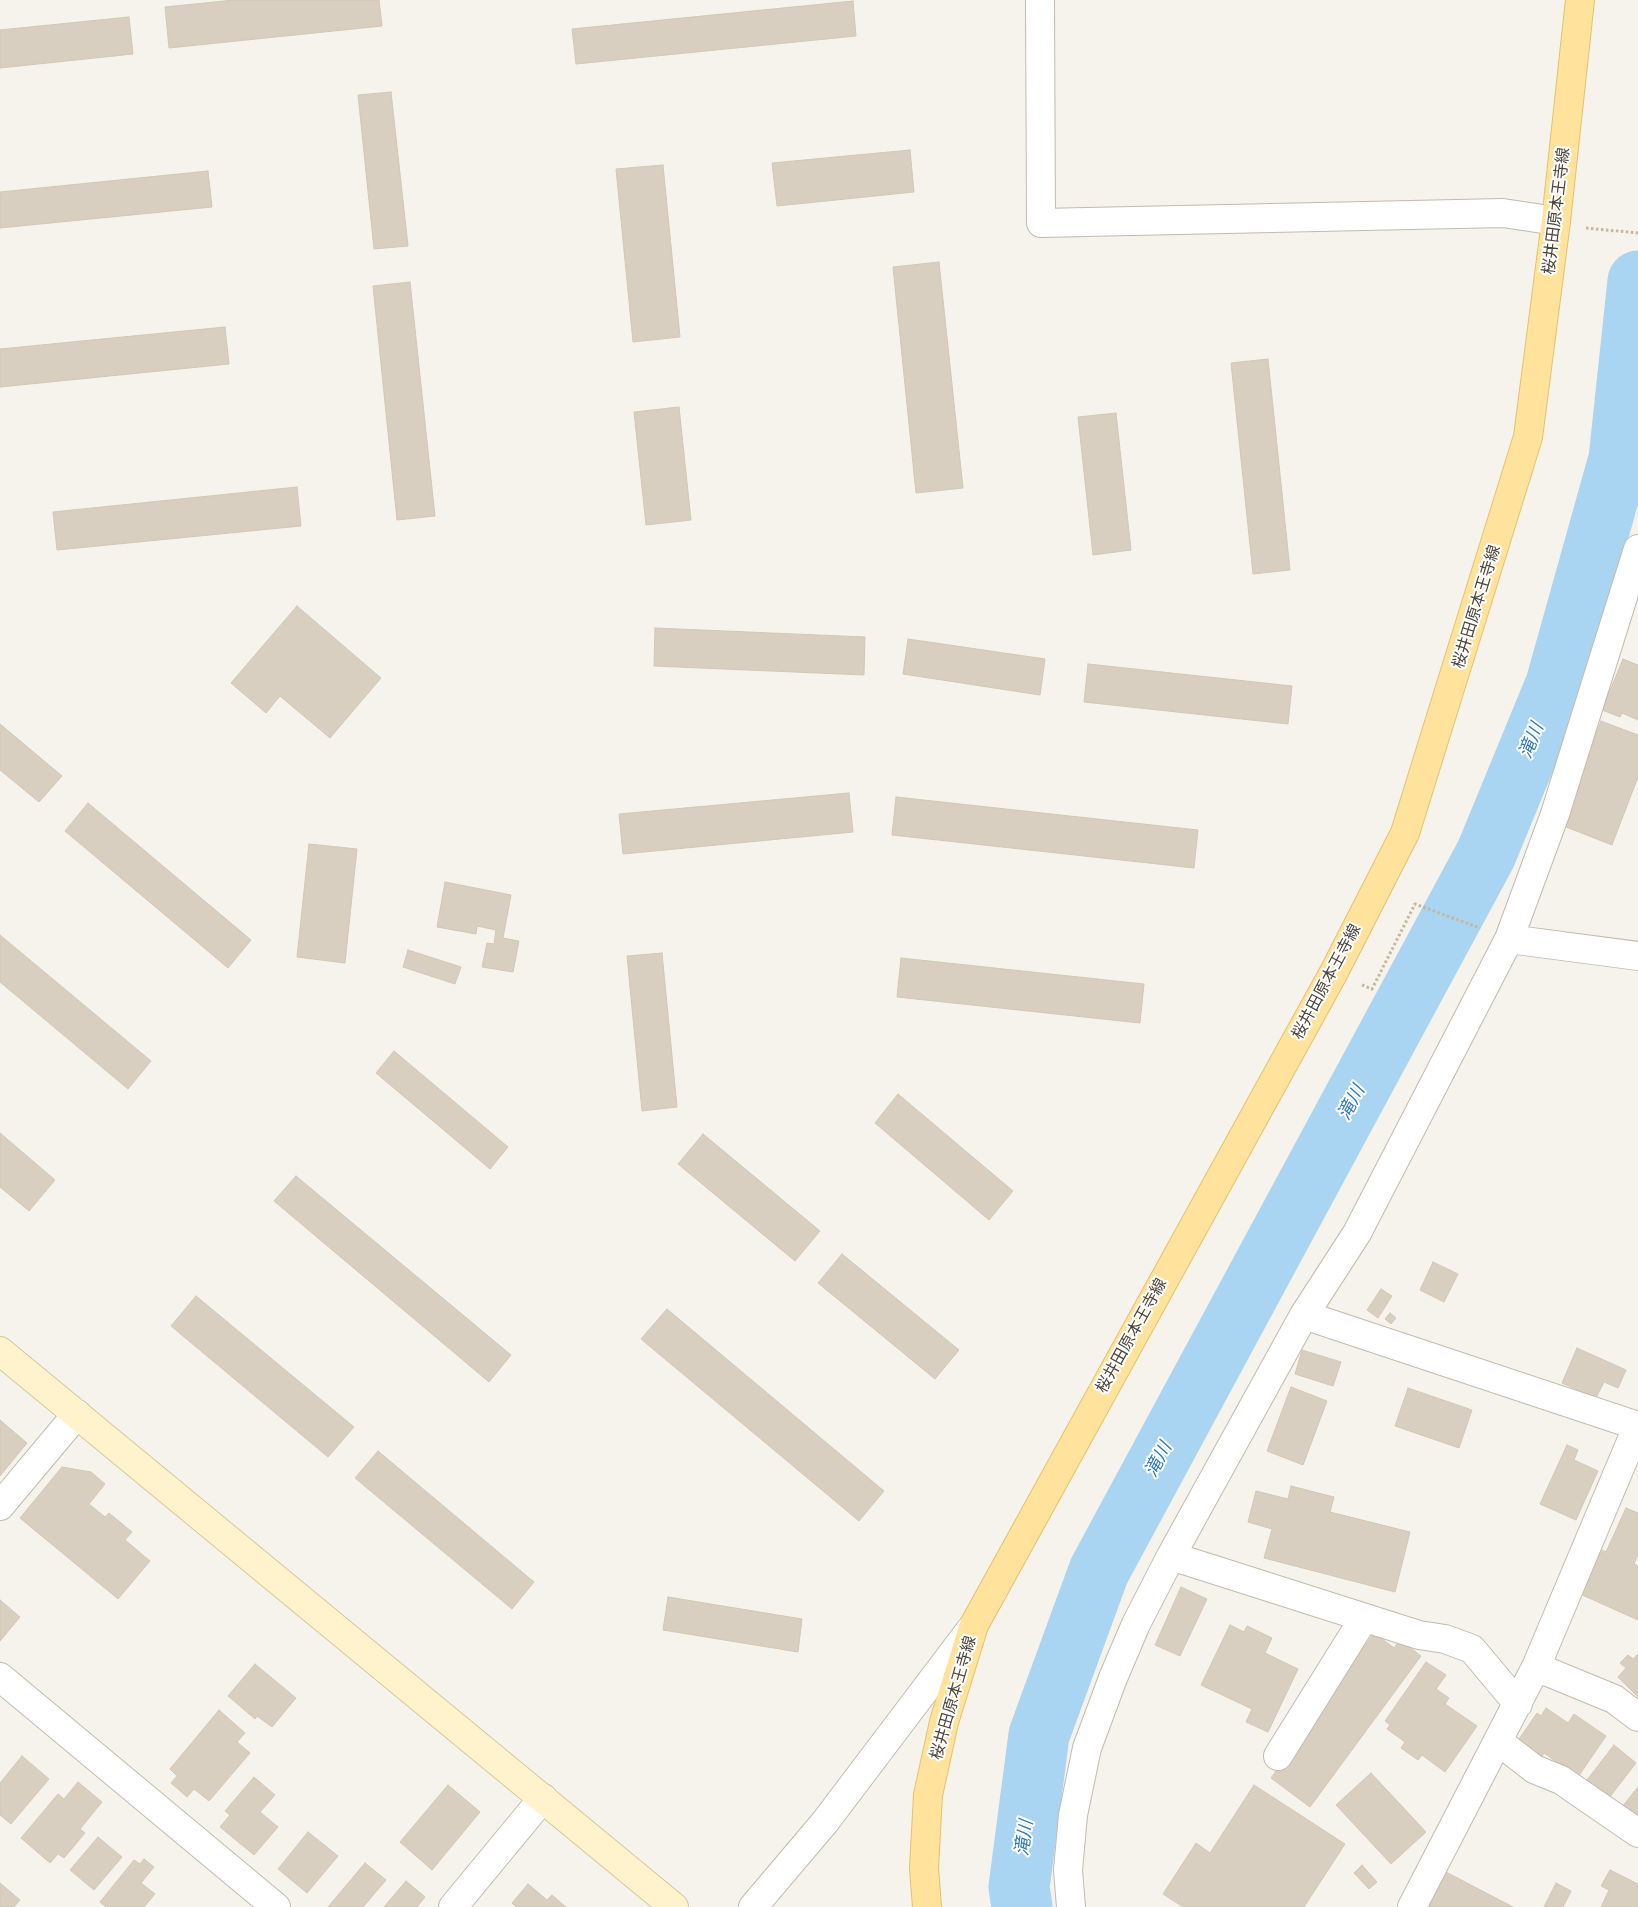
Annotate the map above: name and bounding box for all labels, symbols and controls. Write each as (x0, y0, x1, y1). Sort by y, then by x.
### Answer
street label: 桜井田原本王寺線 (1540, 146, 1574, 276)
street label: 桜井田原本王寺線 (1449, 543, 1505, 671)
water label: 滝川 (1515, 720, 1549, 762)
street label: 桜井田原本王寺線 (1288, 921, 1366, 1043)
water label: 滝川 (1334, 1082, 1370, 1124)
street label: 桜井田原本王寺線 (1093, 1275, 1171, 1397)
water label: 滝川 (1141, 1439, 1177, 1481)
street label: 桜井田原本王寺線 (927, 1634, 981, 1762)
water label: 滝川 (1012, 1819, 1038, 1857)

